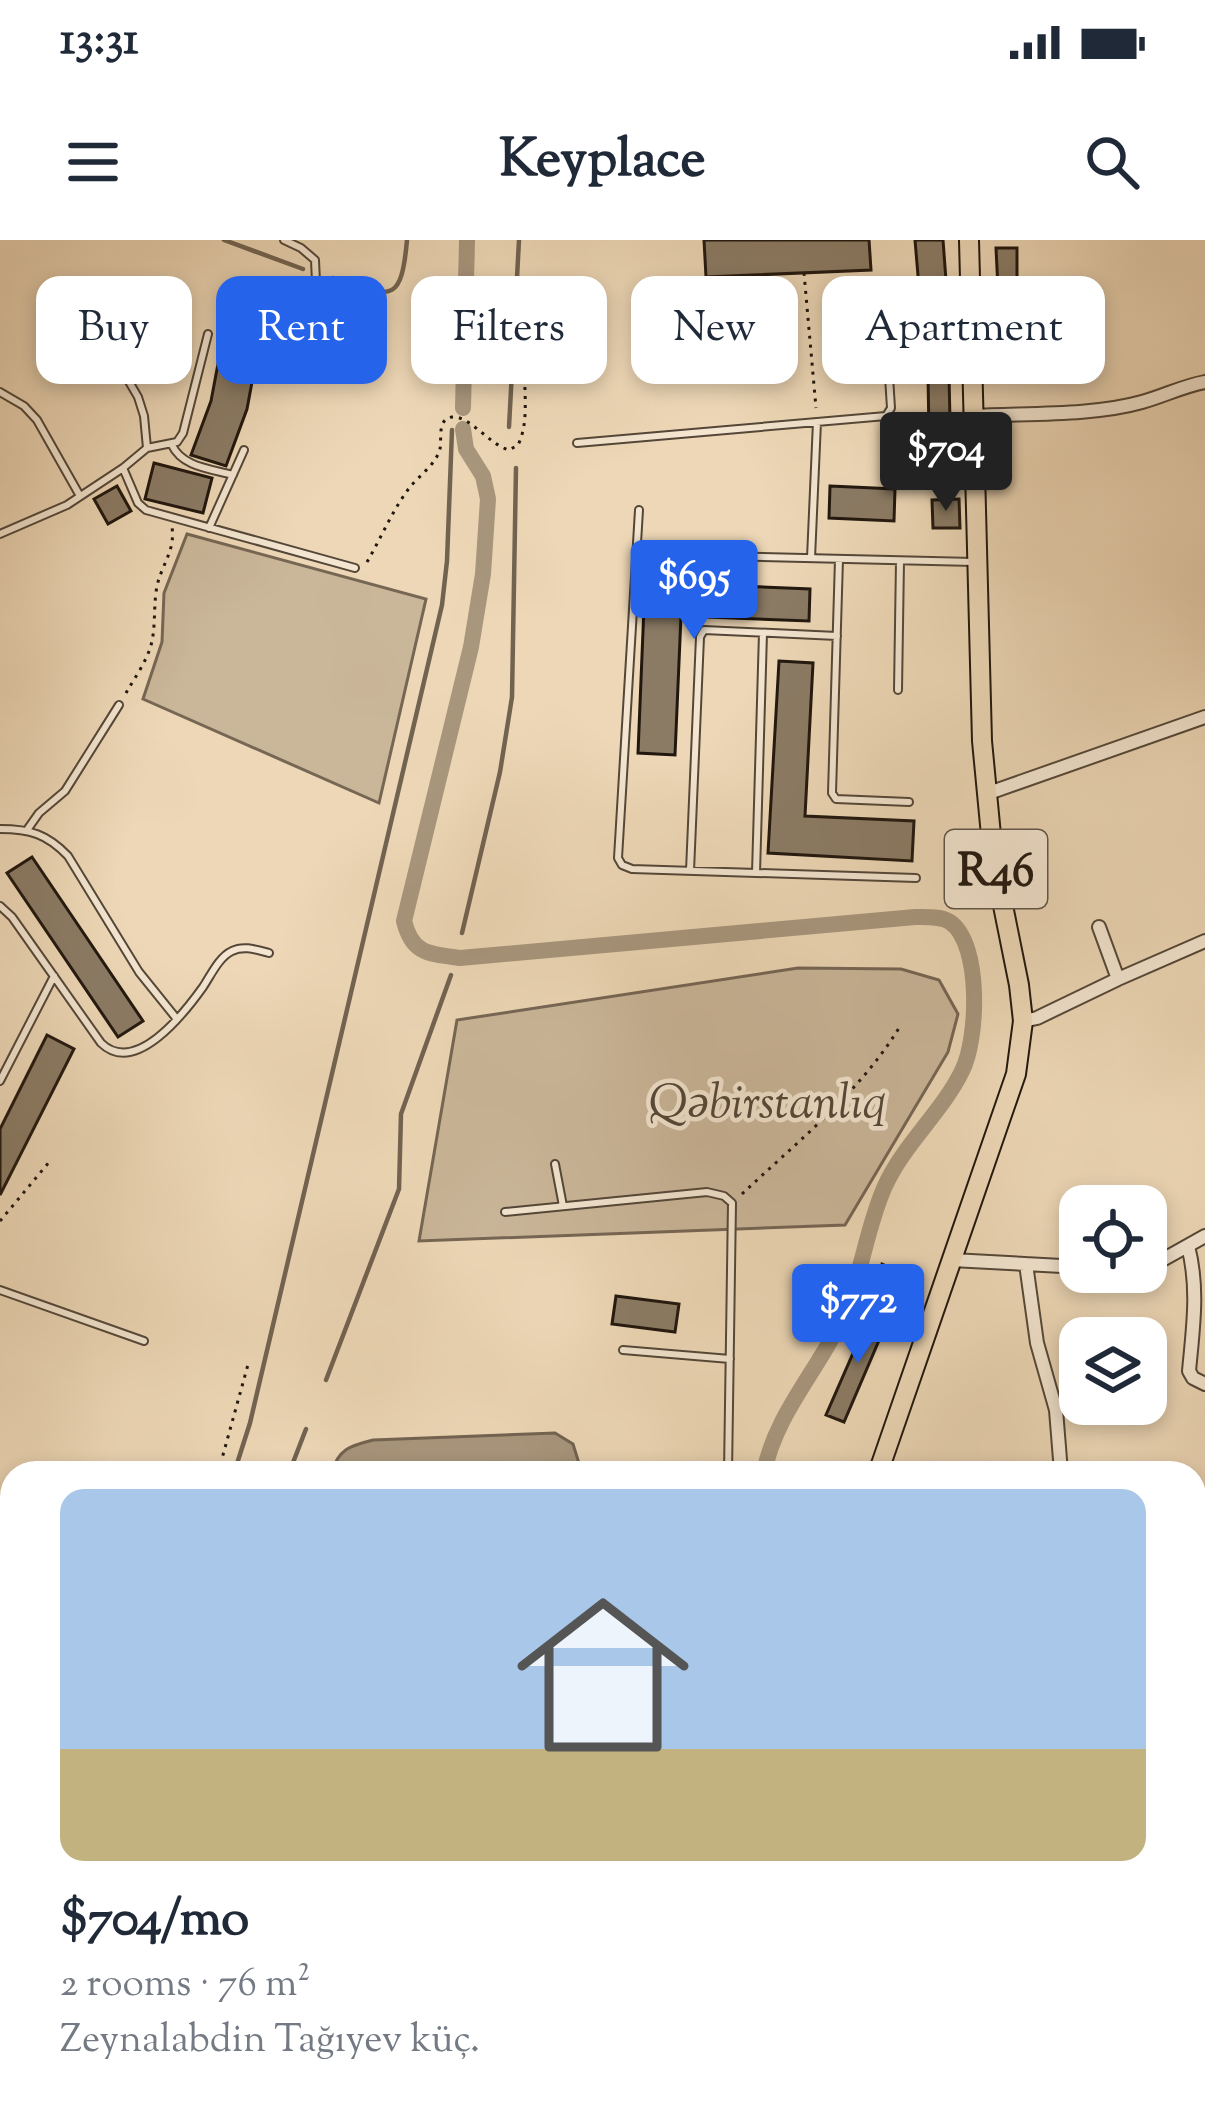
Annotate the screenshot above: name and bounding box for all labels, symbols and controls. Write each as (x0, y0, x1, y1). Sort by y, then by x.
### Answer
text: 13:31 (60, 10, 139, 75)
text: Keyplace (499, 123, 706, 201)
icon: menu (60, 129, 126, 195)
icon: search (1079, 129, 1145, 195)
chip: Buy (36, 276, 192, 384)
chip: Rent (216, 276, 387, 384)
chip: Filters (411, 276, 607, 384)
chip: New (631, 276, 798, 384)
chip: Apartment (822, 276, 1105, 384)
pin: $704 (875, 412, 1017, 514)
text: $704 (907, 423, 985, 479)
pin: $695 (623, 540, 765, 642)
text: $695 (658, 551, 730, 607)
road number: R46 (945, 830, 1047, 908)
park label: Qəbirstanlıq (649, 1071, 887, 1140)
map controls (1059, 1185, 1167, 1425)
button: locate (1059, 1185, 1167, 1293)
pin: $772 (787, 1264, 929, 1366)
text: $772 (819, 1275, 897, 1331)
button: layers (1059, 1317, 1167, 1425)
icon: home (495, 1567, 711, 1783)
text: $704/mo (60, 1885, 249, 1958)
text: 2 rooms · 76 m² (60, 1958, 311, 2014)
text: Zeynalabdin Tağıyev küç. (60, 2014, 480, 2070)

